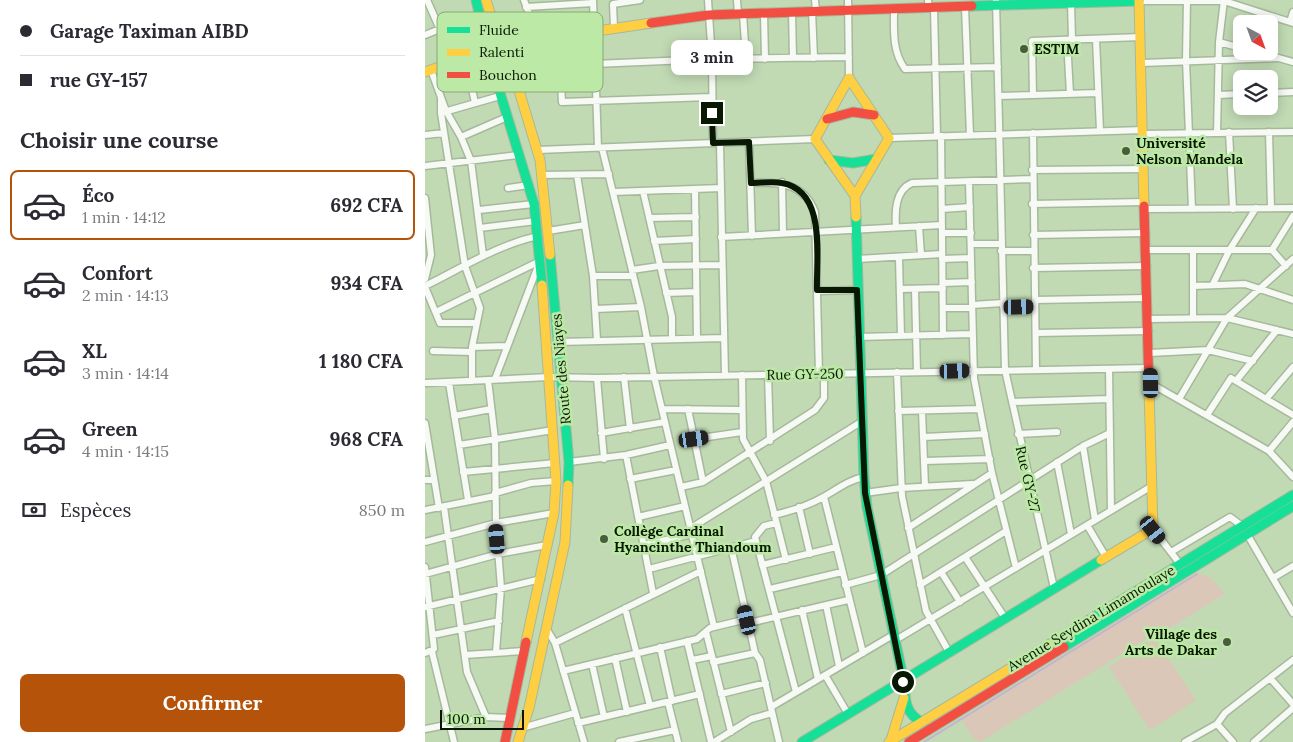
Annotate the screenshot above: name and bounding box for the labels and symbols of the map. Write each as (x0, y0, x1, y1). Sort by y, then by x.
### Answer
legend (437, 12, 603, 92)
north arrow (1233, 15, 1277, 60)
text: Fluide (479, 21, 519, 39)
place label: ESTIM (1034, 40, 1080, 58)
callout: 3 min (671, 41, 753, 76)
text: Ralenti (479, 43, 524, 61)
marker: ESTIM (1018, 43, 1030, 55)
text: Bouchon (479, 66, 537, 84)
route end (701, 102, 723, 124)
place label: Université Nelson Mandela (1136, 134, 1244, 168)
marker: Université Nelson Mandela (1120, 145, 1132, 157)
car (1003, 299, 1034, 315)
street label: Route des Niayes (547, 313, 575, 425)
car (939, 363, 970, 379)
street label: Rue GY-250 (766, 364, 844, 384)
car (1143, 368, 1158, 398)
car (678, 429, 709, 449)
street label: Rue GY-27 (1012, 444, 1044, 514)
car (1137, 514, 1168, 546)
place label: Collège Cardinal Hyancinthe Thiandoum (614, 522, 772, 556)
car (488, 523, 505, 555)
marker: Collège Cardinal Hyancinthe Thiandoum (598, 533, 610, 545)
street label: Avenue Seydina Limamoulaye (1003, 561, 1178, 676)
car (736, 604, 757, 636)
place label: Village des Arts de Dakar (1125, 625, 1217, 659)
marker: Village des Arts de Dakar (1221, 636, 1233, 648)
route start (892, 671, 914, 693)
scale bar (440, 707, 524, 730)

